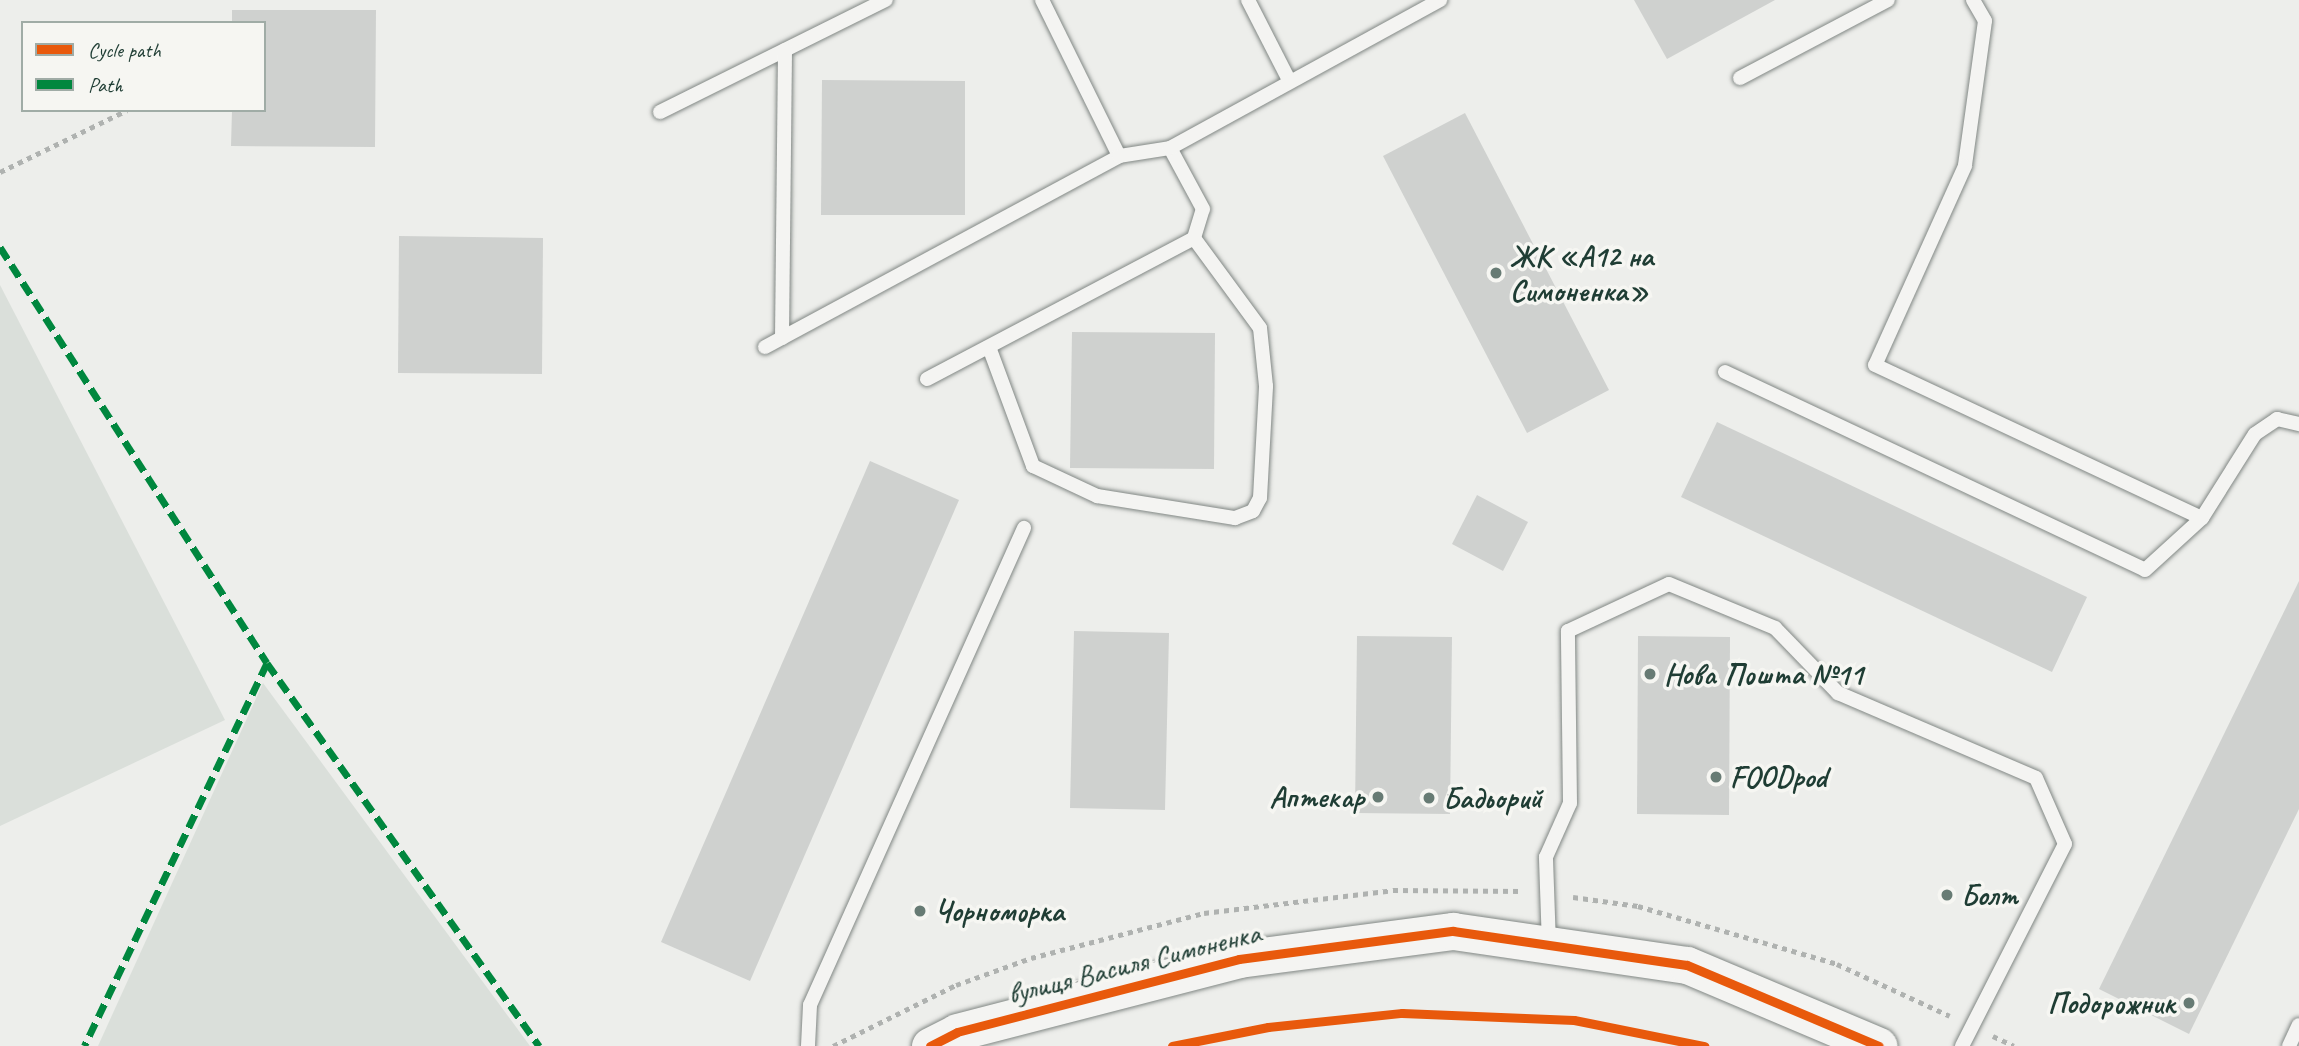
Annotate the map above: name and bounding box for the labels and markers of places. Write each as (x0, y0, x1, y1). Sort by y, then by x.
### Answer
place label: ЖК «А12 на Симоненка» (1510, 238, 1653, 308)
marker: ЖК «А12 на Симоненка» (1488, 265, 1504, 281)
place label: Нова Пошта №11 (1664, 656, 1861, 692)
marker: Нова Пошта №11 (1642, 666, 1658, 682)
place label: FOODpod (1730, 759, 1826, 795)
marker: FOODpod (1708, 769, 1724, 785)
place label: Аптекар (1270, 779, 1364, 815)
place label: Бадьорий (1443, 780, 1542, 816)
marker: Аптекар (1370, 789, 1386, 805)
marker: Бадьорий (1421, 790, 1437, 806)
place label: Болт (1961, 877, 2018, 913)
marker: Болт (1939, 887, 1955, 903)
place label: Чорноморка (934, 893, 1064, 929)
marker: Чорноморка (912, 903, 928, 919)
place label: Подорожник (2048, 985, 2175, 1021)
marker: Подорожник (2181, 995, 2197, 1011)

